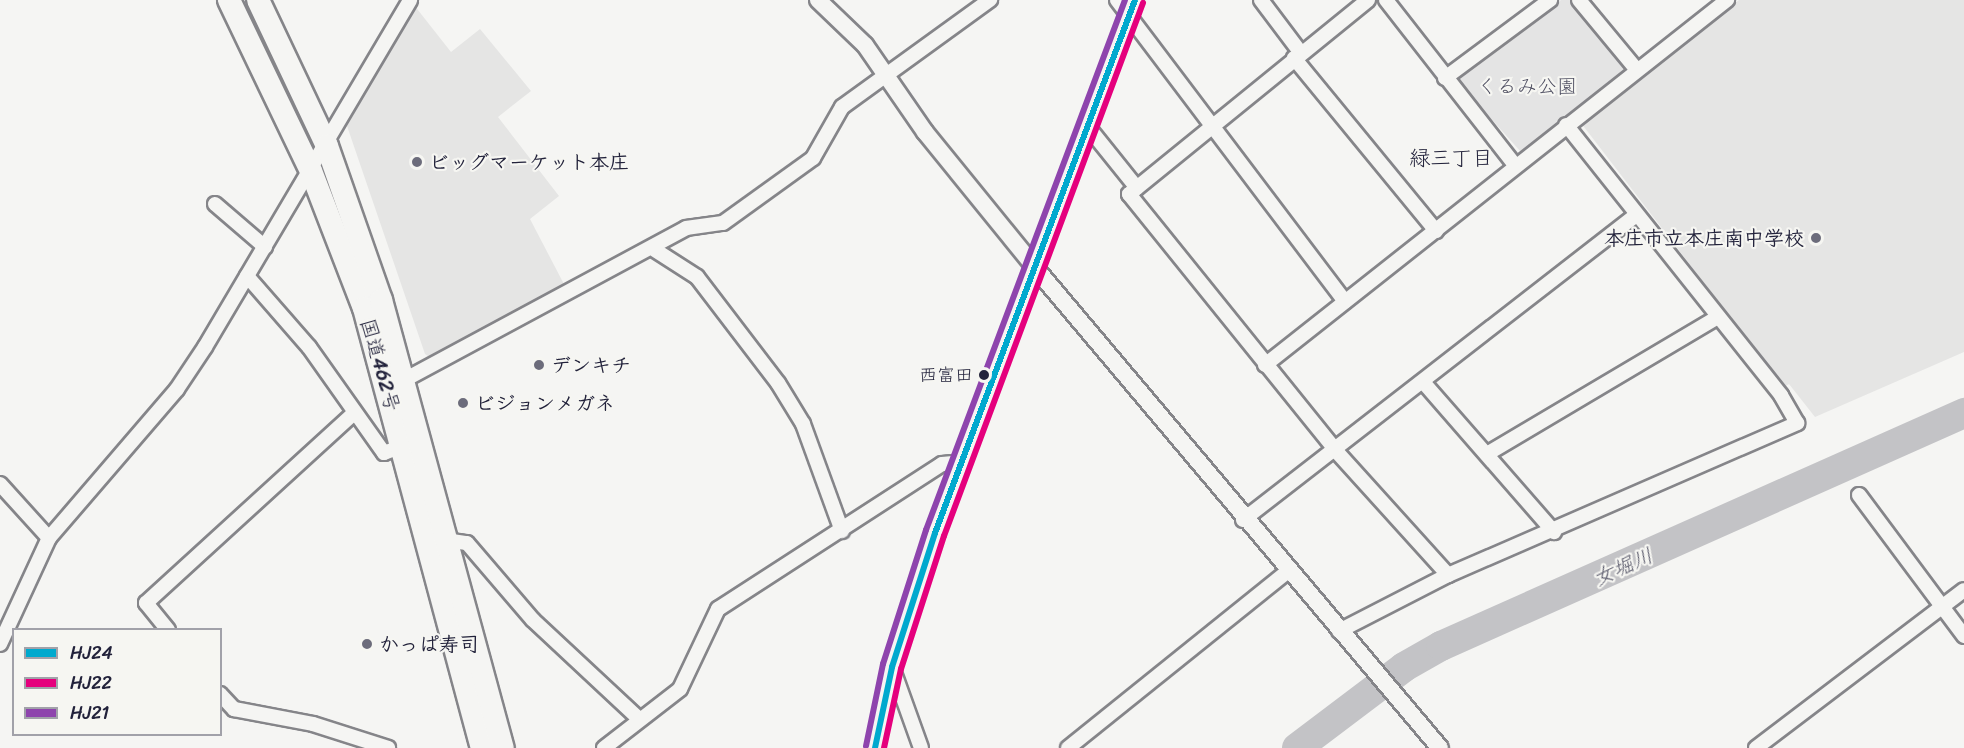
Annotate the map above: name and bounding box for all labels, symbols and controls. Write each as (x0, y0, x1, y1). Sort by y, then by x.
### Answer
park label: くるみ公園 (1477, 74, 1577, 98)
district label: 緑三丁目 (1409, 145, 1493, 171)
place label: ビッグマーケット本庄 (429, 150, 629, 174)
marker: ビッグマーケット本庄 (410, 155, 424, 169)
place label: 本庄市立本庄南中学校 (1604, 226, 1804, 250)
marker: 本庄市立本庄南中学校 (1809, 231, 1823, 245)
street label: 国道462号 (355, 316, 405, 414)
place label: デンキチ (551, 353, 631, 377)
marker: デンキチ (532, 358, 546, 372)
place label: 西富田 (919, 364, 973, 386)
marker: 西富田 (978, 369, 990, 381)
place label: ビジョンメガネ (475, 391, 615, 415)
marker: ビジョンメガネ (456, 396, 470, 410)
water label: 女堀川 (1589, 543, 1657, 591)
legend (12, 628, 222, 736)
place label: かっぱ寿司 (379, 632, 479, 656)
text: HJ24 (70, 637, 113, 669)
marker: かっぱ寿司 (360, 637, 374, 651)
text: HJ22 (70, 667, 112, 699)
text: HJ21 (70, 697, 109, 729)

